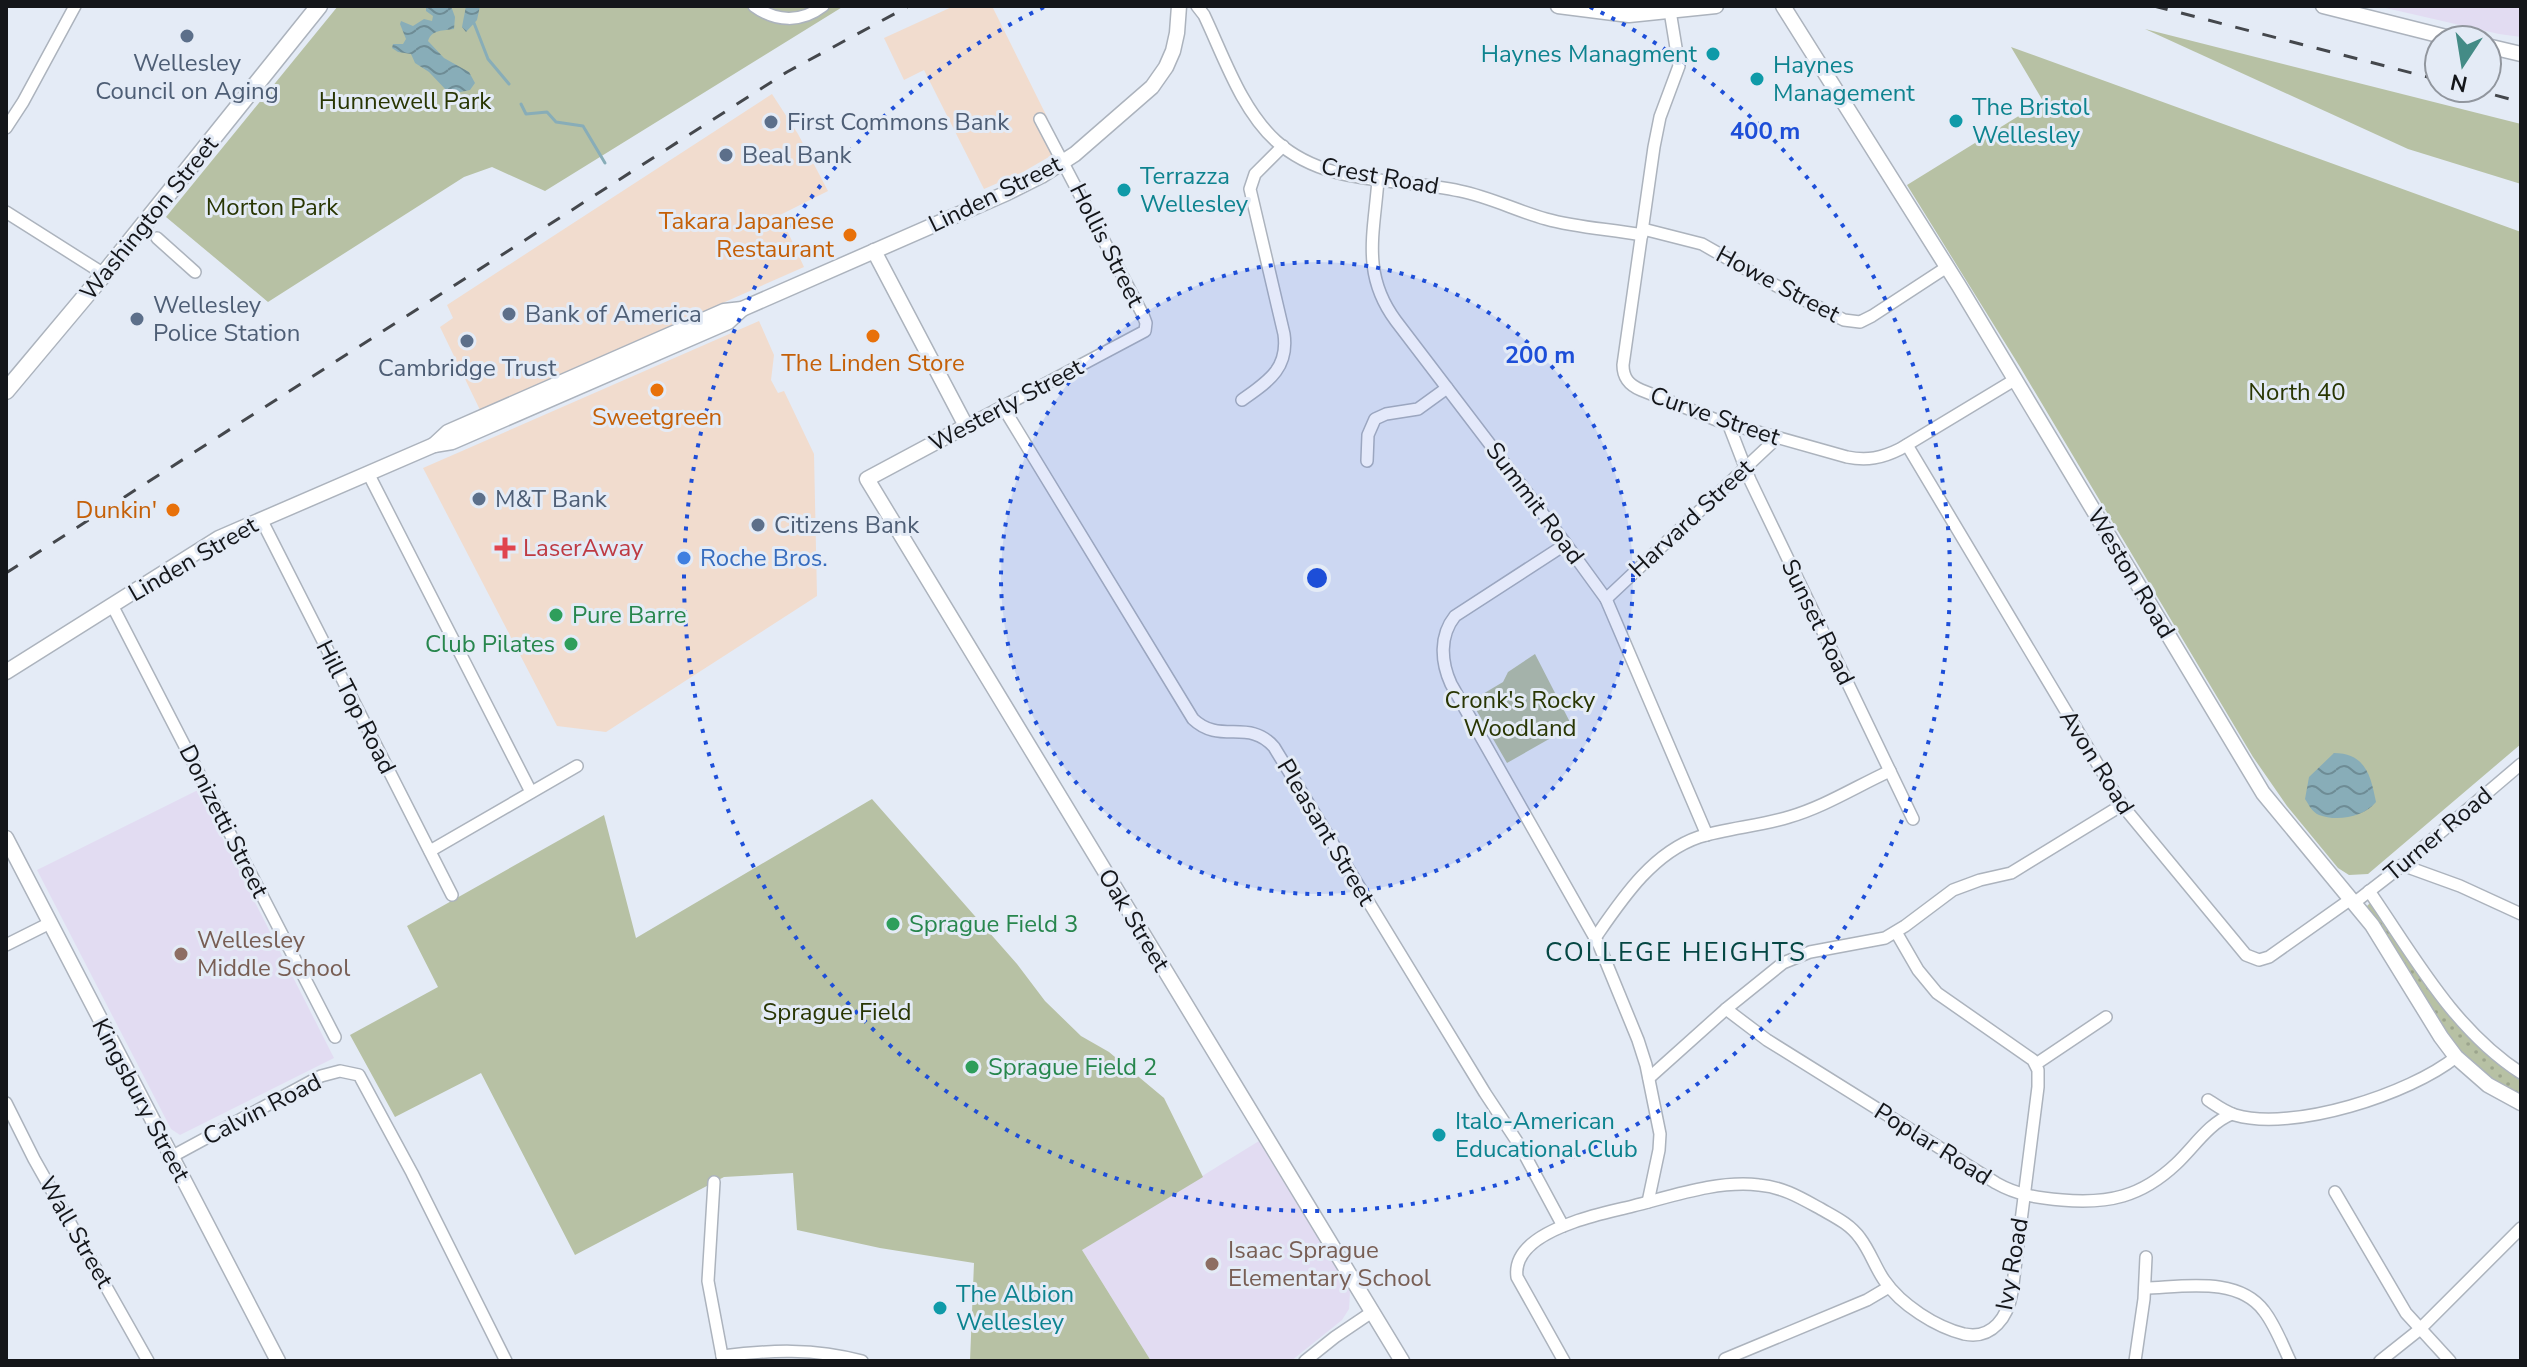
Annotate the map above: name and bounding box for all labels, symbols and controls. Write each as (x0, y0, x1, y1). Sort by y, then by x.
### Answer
north arrow (2423, 24, 2503, 104)
marker: Wellesley Council on Aging (178, 27, 196, 45)
place label: Haynes Managment (1481, 38, 1698, 70)
marker: Haynes Managment (1704, 45, 1722, 63)
place label: Wellesley Council on Aging (95, 47, 279, 107)
place label: Haynes Management (1773, 49, 1915, 109)
text: N (2448, 66, 2470, 99)
marker: Haynes Management (1748, 70, 1766, 88)
park label: Hunnewell Park (319, 85, 492, 117)
place label: The Bristol Wellesley (1972, 91, 2090, 151)
place label: First Commons Bank (787, 106, 1010, 138)
marker: The Bristol Wellesley (1947, 112, 1965, 130)
marker: First Commons Bank (762, 113, 780, 131)
text: 400 m (1730, 115, 1800, 147)
street label: Washington Street (73, 129, 226, 307)
place label: Beal Bank (742, 139, 853, 171)
marker: Beal Bank (717, 146, 735, 164)
street label: Linden Street (923, 148, 1067, 240)
street label: Crest Road (1319, 150, 1441, 202)
place label: Terrazza Wellesley (1140, 160, 1249, 220)
street label: Hollis Street (1062, 178, 1152, 313)
marker: Terrazza Wellesley (1115, 181, 1133, 199)
park label: Morton Park (206, 191, 339, 223)
place label: Takara Japanese Restaurant (659, 205, 835, 265)
marker: Takara Japanese Restaurant (841, 226, 859, 244)
street label: Howe Street (1711, 238, 1846, 330)
place label: Wellesley Police Station (153, 289, 300, 349)
place label: Bank of America (525, 298, 702, 330)
marker: Bank of America (500, 305, 518, 323)
marker: Wellesley Police Station (128, 310, 146, 328)
marker: The Linden Store (864, 327, 882, 345)
marker: Cambridge Trust (458, 332, 476, 350)
text: 200 m (1505, 339, 1575, 371)
place label: The Linden Store (781, 347, 965, 379)
street label: Westerly Street (924, 351, 1089, 459)
place label: Cambridge Trust (378, 352, 557, 384)
park label: North 40 (2248, 376, 2346, 408)
street label: Curve Street (1646, 379, 1785, 453)
marker: Sweetgreen (648, 381, 666, 399)
place label: Sweetgreen (592, 401, 722, 433)
street label: Summit Road (1479, 435, 1591, 571)
street label: Harvard Street (1622, 452, 1761, 584)
place label: M&T Bank (495, 483, 608, 515)
marker: M&T Bank (470, 490, 488, 508)
place label: Dunkin' (76, 494, 157, 526)
marker: Dunkin' (164, 501, 182, 519)
street label: Weston Road (2080, 502, 2182, 644)
street label: Linden Street (123, 509, 264, 609)
place label: Citizens Bank (774, 509, 920, 541)
marker: Citizens Bank (749, 516, 767, 534)
place label: LaserAway (523, 532, 644, 564)
marker: LaserAway (494, 537, 516, 559)
place label: Roche Bros. (700, 542, 828, 574)
marker: Roche Bros. (675, 549, 693, 567)
street label: Sunset Road (1774, 554, 1862, 690)
centre of rings (1303, 564, 1331, 592)
place label: Pure Barre (572, 599, 687, 631)
marker: Pure Barre (547, 606, 565, 624)
place label: Club Pilates (425, 628, 555, 660)
street label: Hill Top Road (309, 635, 403, 779)
marker: Club Pilates (562, 635, 580, 653)
park label: Cronk's Rocky Woodland (1445, 684, 1596, 744)
street label: Avon Road (2052, 703, 2142, 821)
street label: Donizetti Street (172, 739, 277, 903)
street label: Pleasant Street (1270, 753, 1383, 912)
street label: Turner Road (2377, 779, 2499, 889)
street label: Oak Street (1091, 863, 1178, 978)
place label: Sprague Field 3 (909, 908, 1078, 940)
marker: Sprague Field 3 (884, 915, 902, 933)
place label: Wellesley Middle School (197, 924, 350, 984)
district label: COLLEGE HEIGHTS (1545, 935, 1807, 970)
marker: Wellesley Middle School (172, 945, 190, 963)
park label: Sprague Field (763, 996, 911, 1028)
street label: Kingsbury Street (84, 1013, 198, 1188)
place label: Sprague Field 2 (988, 1051, 1157, 1083)
marker: Sprague Field 2 (963, 1058, 981, 1076)
street label: Calvin Road (197, 1065, 327, 1153)
street label: Poplar Road (1868, 1095, 1998, 1193)
place label: Italo-American Educational Club (1455, 1105, 1638, 1165)
marker: Italo-American Educational Club (1430, 1126, 1448, 1144)
street label: Wall Street (31, 1170, 121, 1294)
street label: Ivy Road (1988, 1215, 2036, 1313)
place label: Isaac Sprague Elementary School (1228, 1234, 1431, 1294)
marker: Isaac Sprague Elementary School (1203, 1255, 1221, 1273)
place label: The Albion Wellesley (956, 1278, 1074, 1338)
marker: The Albion Wellesley (931, 1299, 949, 1317)

